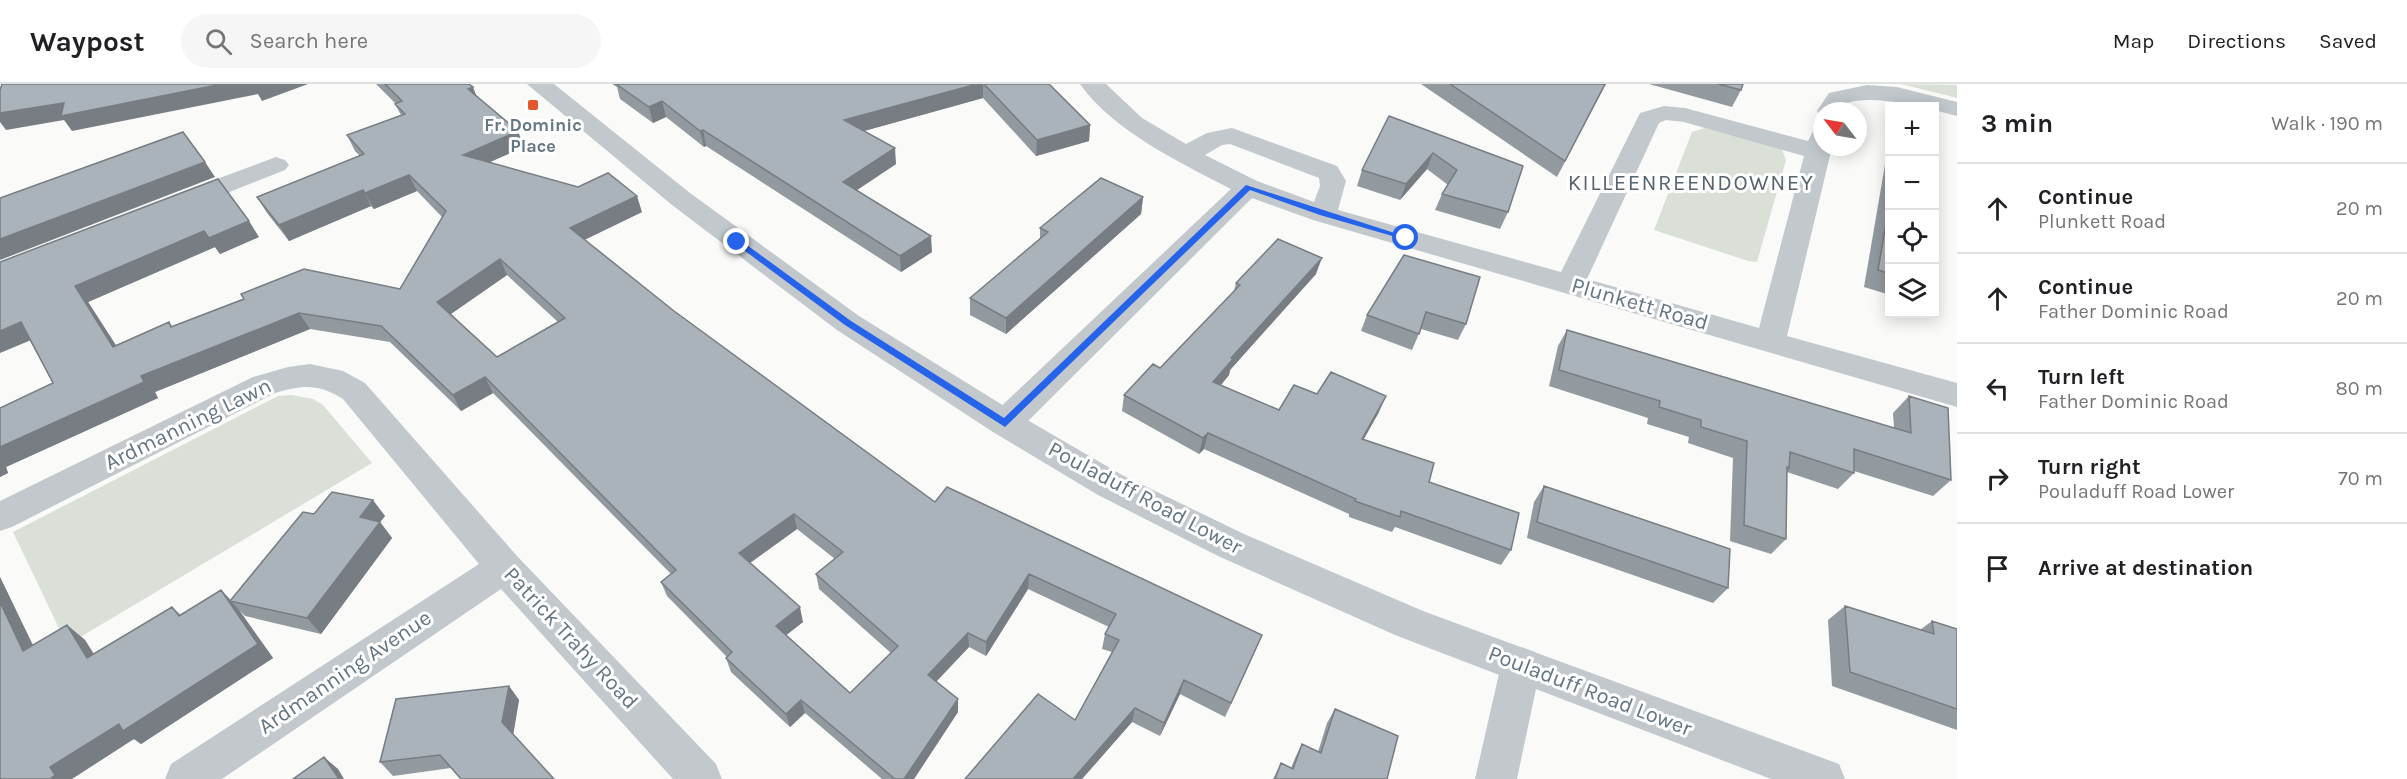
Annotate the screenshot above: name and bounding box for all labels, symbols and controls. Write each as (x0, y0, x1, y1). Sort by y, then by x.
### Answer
search box (181, 14, 601, 68)
text: Waypost (30, 25, 145, 58)
icon: search (202, 25, 235, 58)
text: Search here (250, 28, 368, 54)
text: Map (2113, 29, 2154, 53)
text: Directions (2187, 29, 2286, 53)
text: Saved (2319, 29, 2377, 53)
marker: Fr. Dominic Place (526, 98, 540, 112)
north arrow (1813, 102, 1867, 156)
map controls (1885, 102, 1939, 318)
button: + (1885, 102, 1939, 156)
text: 3 min (1981, 108, 2053, 139)
text: Walk · 190 m (2271, 112, 2383, 135)
place label: Fr. Dominic Place (484, 114, 582, 157)
button: − (1885, 156, 1939, 210)
district label: KILLEENREENDOWNEY (1568, 170, 1814, 196)
text: Continue (2038, 184, 2133, 210)
icon: ahead (1981, 192, 2014, 225)
text: 20 m (2336, 197, 2383, 220)
button: locate (1885, 210, 1939, 264)
text: Plunkett Road (2038, 210, 2166, 233)
route start (1392, 224, 1418, 250)
route end (723, 228, 749, 254)
button: layers (1885, 264, 1939, 318)
street label: Plunkett Road (1569, 272, 1711, 336)
text: Continue (2038, 274, 2133, 300)
icon: ahead (1981, 282, 2014, 315)
text: 20 m (2336, 287, 2383, 310)
text: Father Dominic Road (2038, 300, 2229, 323)
text: Turn left (2038, 364, 2125, 390)
street label: Ardmanning Lawn (101, 372, 275, 476)
icon: left (1981, 372, 2014, 405)
text: 80 m (2335, 377, 2383, 400)
text: Father Dominic Road (2038, 390, 2229, 413)
street label: Pouladuff Road Lower (1044, 436, 1246, 560)
text: Turn right (2038, 454, 2141, 480)
icon: right (1981, 462, 2014, 495)
text: 70 m (2338, 467, 2383, 490)
text: Pouladuff Road Lower (2038, 480, 2234, 503)
icon: arrive (1981, 552, 2014, 585)
text: Arrive at destination (2038, 555, 2253, 581)
street label: Patrick Trahy Road (498, 562, 644, 714)
street label: Ardmanning Avenue (254, 605, 436, 739)
street label: Pouladuff Road Lower (1485, 640, 1695, 742)

